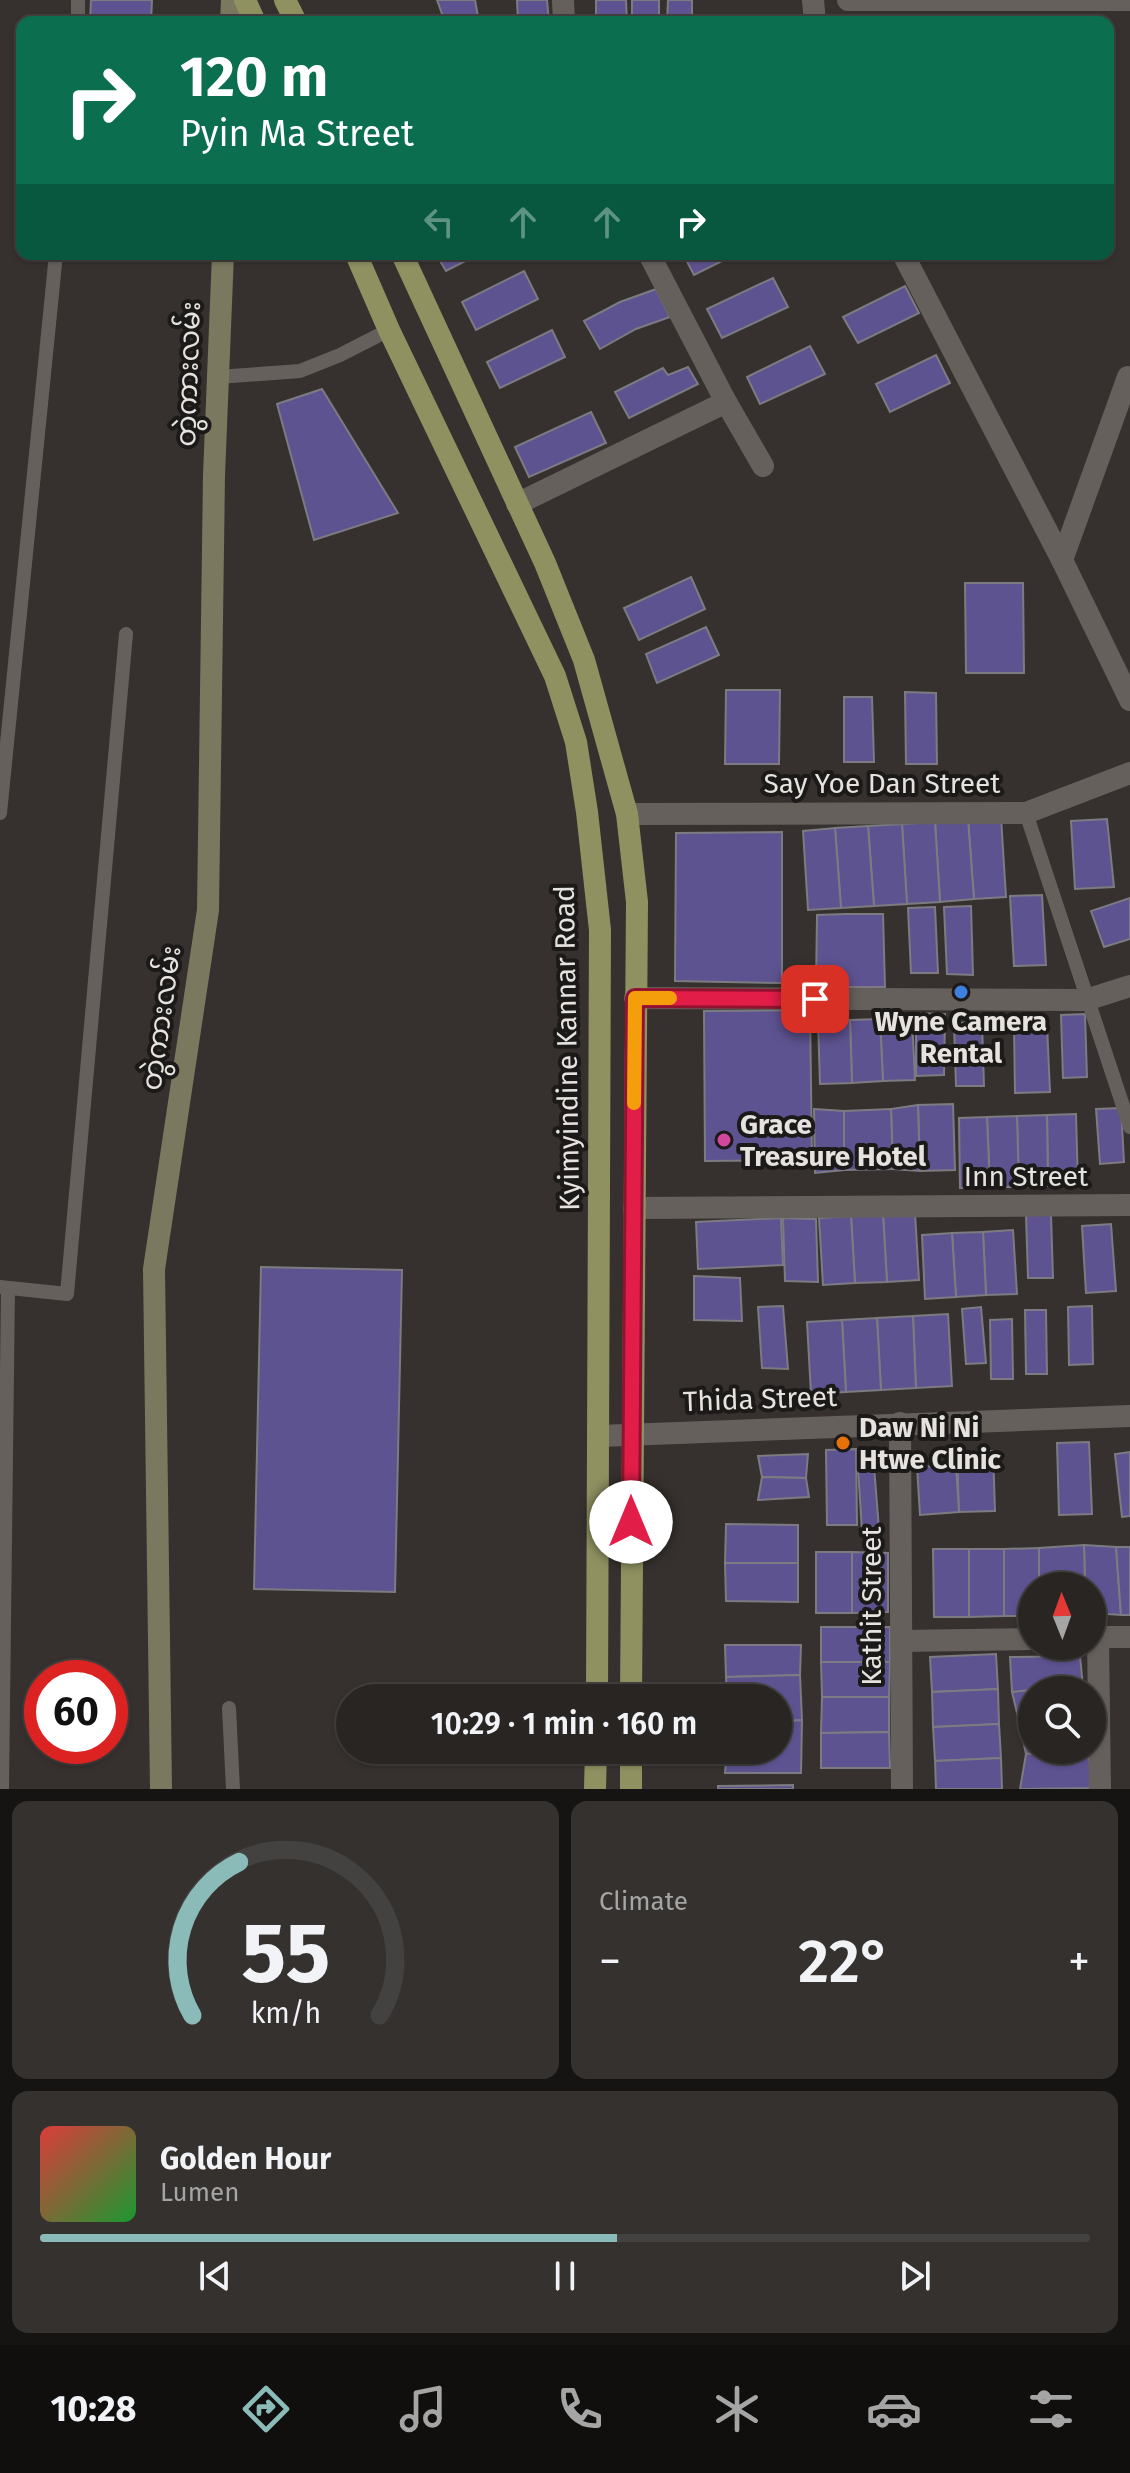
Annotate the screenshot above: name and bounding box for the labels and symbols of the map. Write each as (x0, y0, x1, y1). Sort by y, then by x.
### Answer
street label: တွဲကားလမ်း (167, 301, 212, 447)
street label: Say Yoe Dan Street (764, 767, 1001, 800)
street label: Kyimyindine Kannar Road (548, 885, 586, 1211)
street label: တွဲကားလမ်း (133, 943, 192, 1093)
pin (781, 965, 849, 1033)
marker: Wyne Camera Rental (952, 983, 970, 1001)
place label: Wyne Camera Rental (875, 1005, 1047, 1070)
place label: Grace Treasure Hotel (740, 1108, 927, 1173)
marker: Grace Treasure Hotel (715, 1131, 733, 1149)
street label: Inn Street (964, 1160, 1089, 1193)
street label: Thida Street (682, 1380, 838, 1418)
place label: Daw Ni Ni Htwe Clinic (859, 1411, 1002, 1476)
marker: Daw Ni Ni Htwe Clinic (834, 1434, 852, 1452)
position arrow (589, 1480, 673, 1564)
street label: Kathit Street (855, 1525, 888, 1686)
north arrow (1018, 1572, 1106, 1660)
speed limit sign: 60 (24, 1660, 128, 1764)

